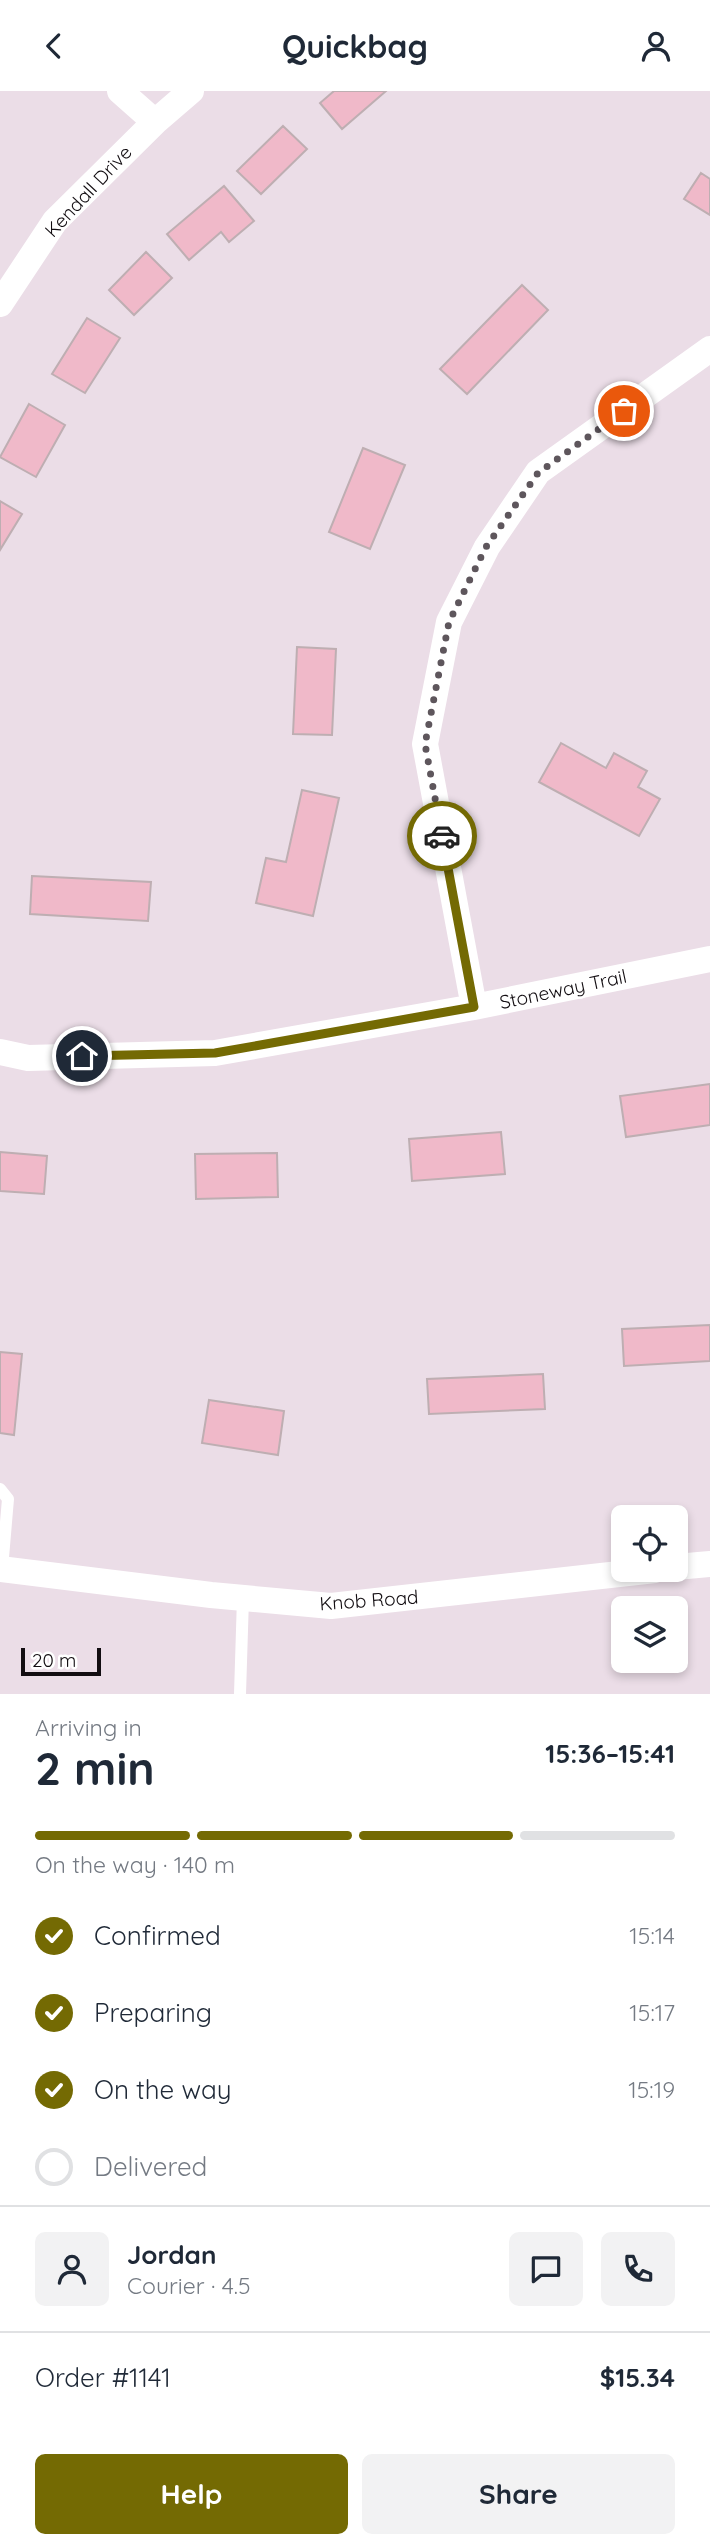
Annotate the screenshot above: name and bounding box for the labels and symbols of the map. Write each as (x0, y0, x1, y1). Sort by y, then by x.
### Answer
street label: Kendall Drive (39, 140, 137, 242)
pin (594, 381, 654, 441)
courier (407, 801, 477, 871)
street label: Stoneway Trail (497, 964, 629, 1014)
pin (52, 1026, 112, 1086)
street label: Knob Road (319, 1585, 419, 1615)
scale bar (21, 1645, 102, 1677)

